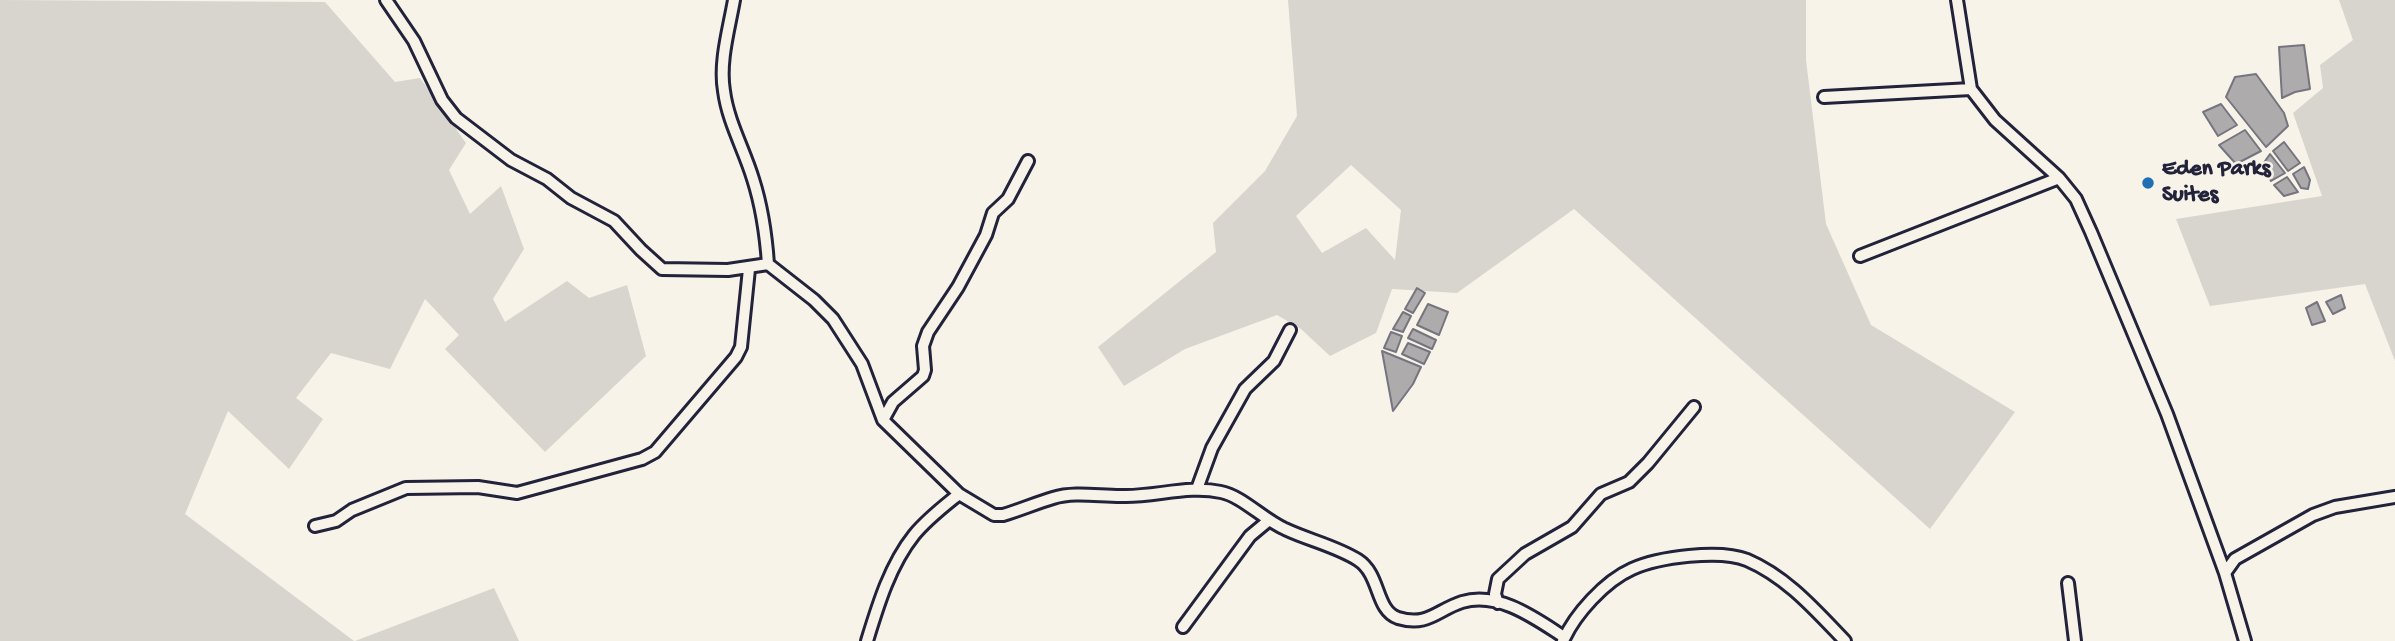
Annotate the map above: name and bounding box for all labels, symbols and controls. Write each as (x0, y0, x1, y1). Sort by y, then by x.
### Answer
place label: Eden Parks Suites (2162, 156, 2270, 210)
marker: Eden Parks Suites (2140, 175, 2156, 191)

